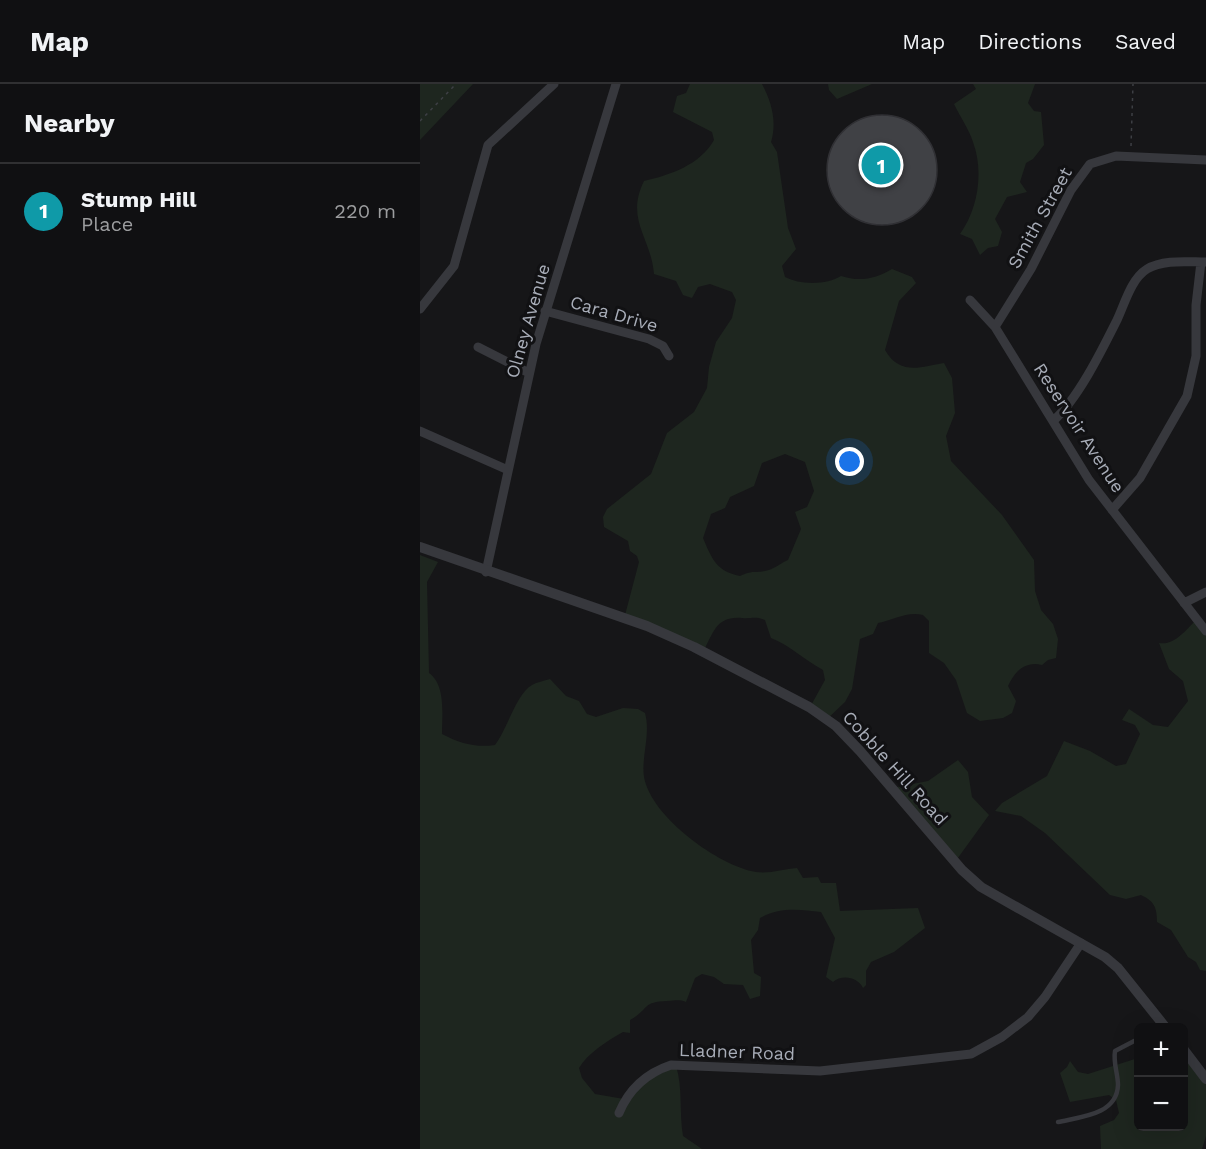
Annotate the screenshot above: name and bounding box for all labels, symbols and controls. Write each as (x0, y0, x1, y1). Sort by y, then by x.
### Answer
text: Map (30, 25, 89, 58)
text: Map (902, 29, 945, 54)
text: Directions (978, 29, 1082, 54)
text: Saved (1115, 29, 1176, 54)
text: Nearby (24, 108, 115, 138)
pin: 1 (862, 142, 900, 188)
street label: Smith Street (1003, 163, 1076, 272)
text: Stump Hill (81, 187, 196, 212)
text: 1 (39, 199, 48, 223)
text: 220 m (334, 199, 396, 223)
text: Place (81, 212, 133, 236)
street label: Olney Avenue (501, 261, 554, 380)
street label: Cara Drive (568, 291, 660, 336)
street label: Reservoir Avenue (1030, 359, 1129, 496)
your location (835, 447, 864, 476)
street label: Cobble Hill Road (839, 706, 952, 829)
map controls (1134, 1023, 1188, 1131)
button: + (1134, 1023, 1188, 1077)
street label: Lladner Road (679, 1039, 795, 1064)
button: − (1134, 1077, 1188, 1131)

